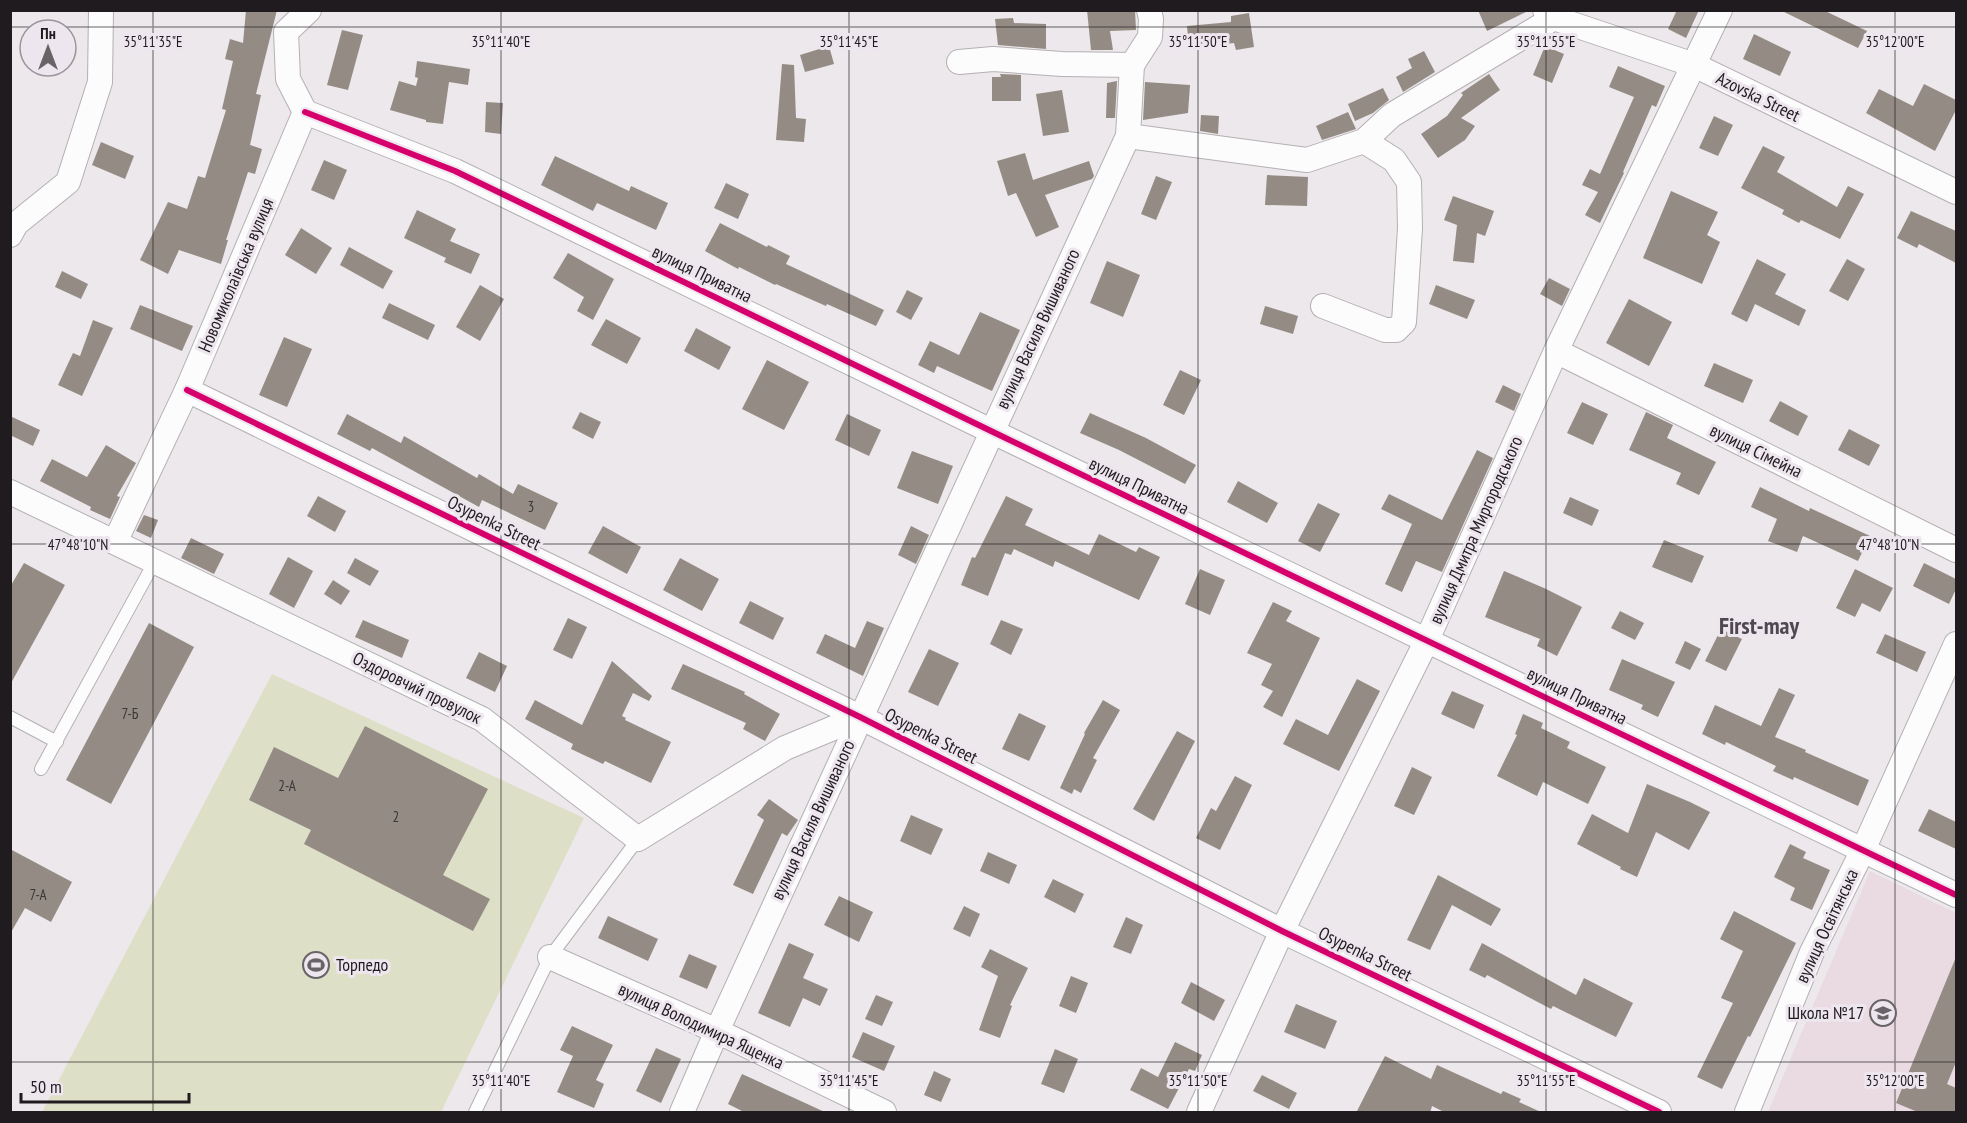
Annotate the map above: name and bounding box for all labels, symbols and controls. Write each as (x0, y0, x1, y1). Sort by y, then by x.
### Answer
north arrow (18, 18, 78, 78)
text: Пн (40, 23, 56, 43)
text: 35°11'35"E (123, 32, 183, 51)
text: 35°11'40"E (471, 32, 531, 51)
text: 35°11'45"E (819, 32, 879, 51)
text: 35°11'50"E (1168, 32, 1228, 51)
text: 35°11'55"E (1516, 32, 1576, 51)
text: 35°12'00"E (1865, 32, 1925, 51)
street label: Azovska Street (1713, 66, 1804, 127)
street label: Новомиколаївська вулиця (193, 194, 278, 355)
street label: вулиця Приватна (649, 240, 756, 308)
street label: вулиця Василя Вишиваного (990, 245, 1085, 412)
street label: вулиця Сімейна (1706, 418, 1806, 483)
street label: вулиця Дмитра Миргородського (1424, 432, 1527, 627)
street label: вулиця Приватна (1086, 452, 1193, 520)
street label: Osypenka Street (444, 490, 545, 555)
house number: 3 (528, 497, 534, 516)
text: 47°48'10"N (48, 535, 108, 554)
text: 47°48'10"N (1859, 535, 1919, 554)
district label: First-may (1719, 610, 1800, 641)
street label: Оздоровчий провулок (349, 646, 486, 729)
street label: вулиця Приватна (1524, 662, 1631, 730)
street label: Osypenka Street (881, 702, 982, 769)
house number: 7-Б (121, 704, 139, 723)
street label: вулиця Василя Вишиваного (765, 736, 860, 903)
house number: 2-А (278, 776, 297, 795)
house number: 2 (393, 807, 399, 826)
street label: вулиця Освітянська (1790, 865, 1863, 986)
house number: 7-А (30, 885, 47, 904)
street label: Osypenka Street (1315, 921, 1416, 986)
sports icon: Торпедо (301, 950, 331, 980)
place label: Торпедо (336, 953, 389, 976)
street label: вулиця Володимира Ященка (615, 977, 788, 1074)
school or university icon: Школа №17 (1868, 998, 1898, 1028)
place label: Школа №17 (1787, 1001, 1864, 1024)
scale bar (21, 1066, 189, 1104)
text: 35°11'40"E (471, 1071, 531, 1090)
text: 35°11'45"E (819, 1071, 879, 1090)
text: 35°11'50"E (1168, 1071, 1228, 1090)
text: 35°11'55"E (1516, 1071, 1576, 1090)
text: 35°12'00"E (1865, 1071, 1925, 1090)
text: 50 m (30, 1075, 62, 1098)

